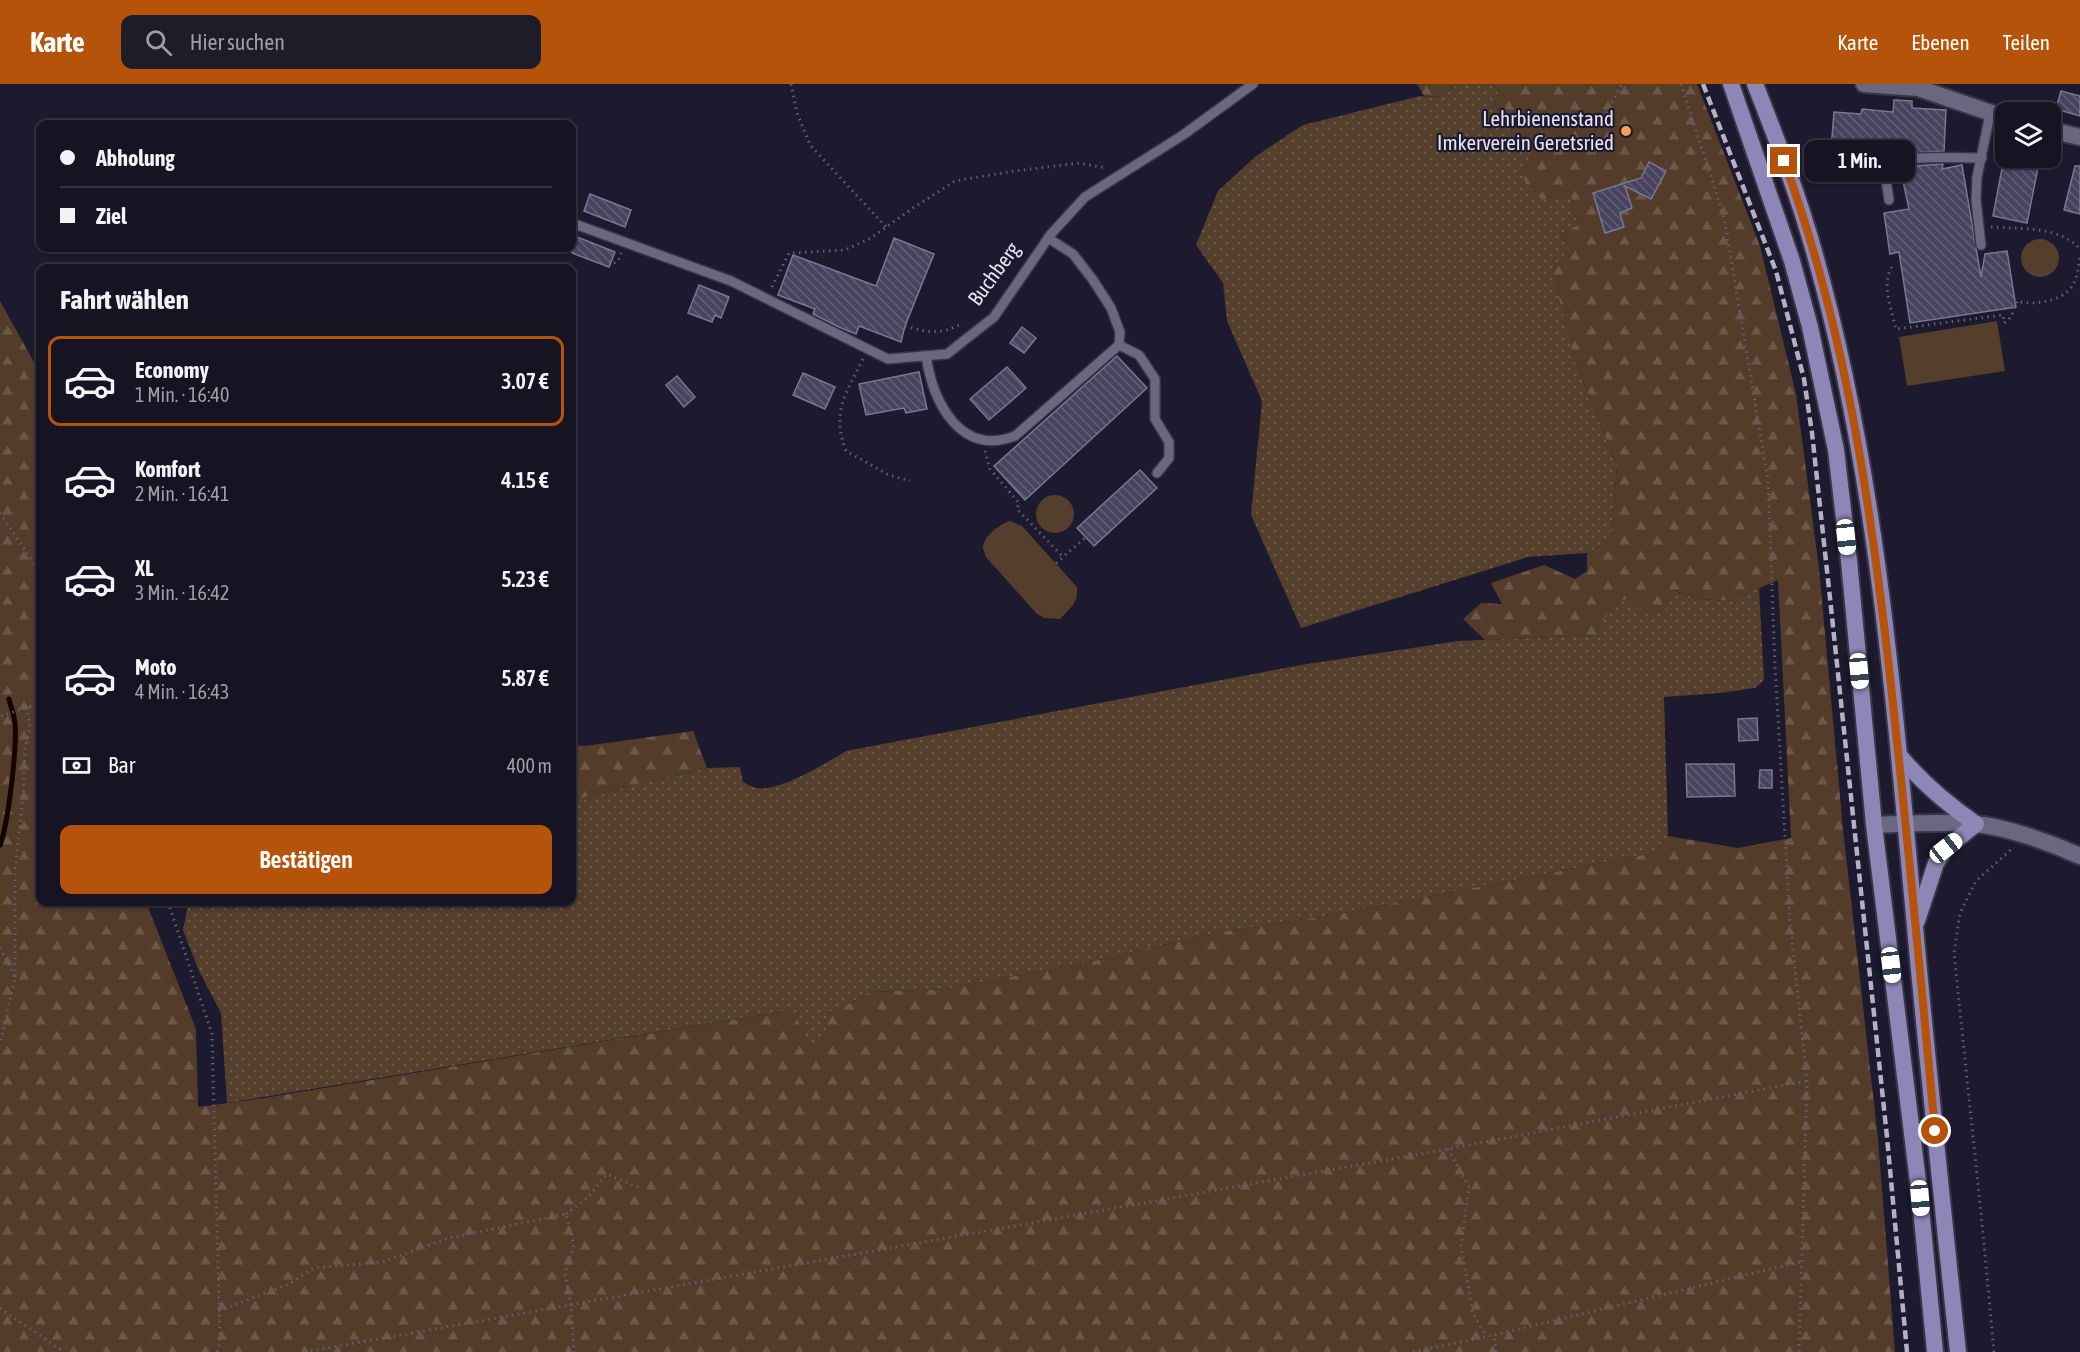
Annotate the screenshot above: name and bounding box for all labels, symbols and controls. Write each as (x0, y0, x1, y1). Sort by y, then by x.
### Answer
search box (121, 15, 541, 69)
text: Karte (30, 26, 85, 58)
icon: search (142, 26, 175, 59)
text: Hier suchen (190, 29, 285, 55)
text: Karte (1837, 30, 1878, 54)
text: Ebenen (1911, 30, 1970, 54)
text: Teilen (2003, 30, 2050, 54)
map controls (1995, 102, 2061, 168)
button: layers (1995, 102, 2061, 168)
place label: Lehrbienenstand Imkerverein Geretsried (1437, 106, 1614, 154)
marker: Lehrbienenstand Imkerverein Geretsried (1619, 124, 1633, 138)
callout: 1 Min. (1805, 140, 1916, 182)
text: Abholung (96, 145, 175, 171)
route end (1770, 147, 1797, 174)
text: 1 Min. (1838, 149, 1881, 172)
text: Ziel (96, 203, 127, 229)
street label: Buchberg (962, 237, 1024, 310)
text: Fahrt wählen (60, 284, 189, 315)
icon: car (63, 354, 117, 408)
text: Economy (135, 357, 209, 383)
text: 3.07 € (501, 368, 549, 394)
text: 1 Min. · 16:40 (135, 383, 229, 406)
icon: car (63, 453, 117, 507)
text: Komfort (135, 456, 201, 482)
text: 4.15 € (501, 467, 549, 493)
text: 2 Min. · 16:41 (135, 482, 229, 505)
car (1835, 518, 1857, 556)
icon: car (63, 552, 117, 606)
text: XL (135, 555, 153, 581)
text: 5.23 € (501, 566, 549, 592)
text: 3 Min. · 16:42 (135, 581, 229, 604)
icon: car (63, 651, 117, 705)
car (1848, 652, 1870, 690)
text: Moto (135, 654, 177, 680)
text: 5.87 € (501, 665, 549, 691)
text: 4 Min. · 16:43 (135, 680, 229, 703)
icon: cash (60, 749, 93, 782)
text: Bar (108, 752, 135, 778)
text: 400 m (507, 754, 552, 777)
button: Bestätigen (60, 825, 552, 894)
car (1926, 830, 1966, 866)
car (1880, 946, 1902, 984)
route start (1921, 1117, 1948, 1144)
car (1909, 1179, 1931, 1217)

